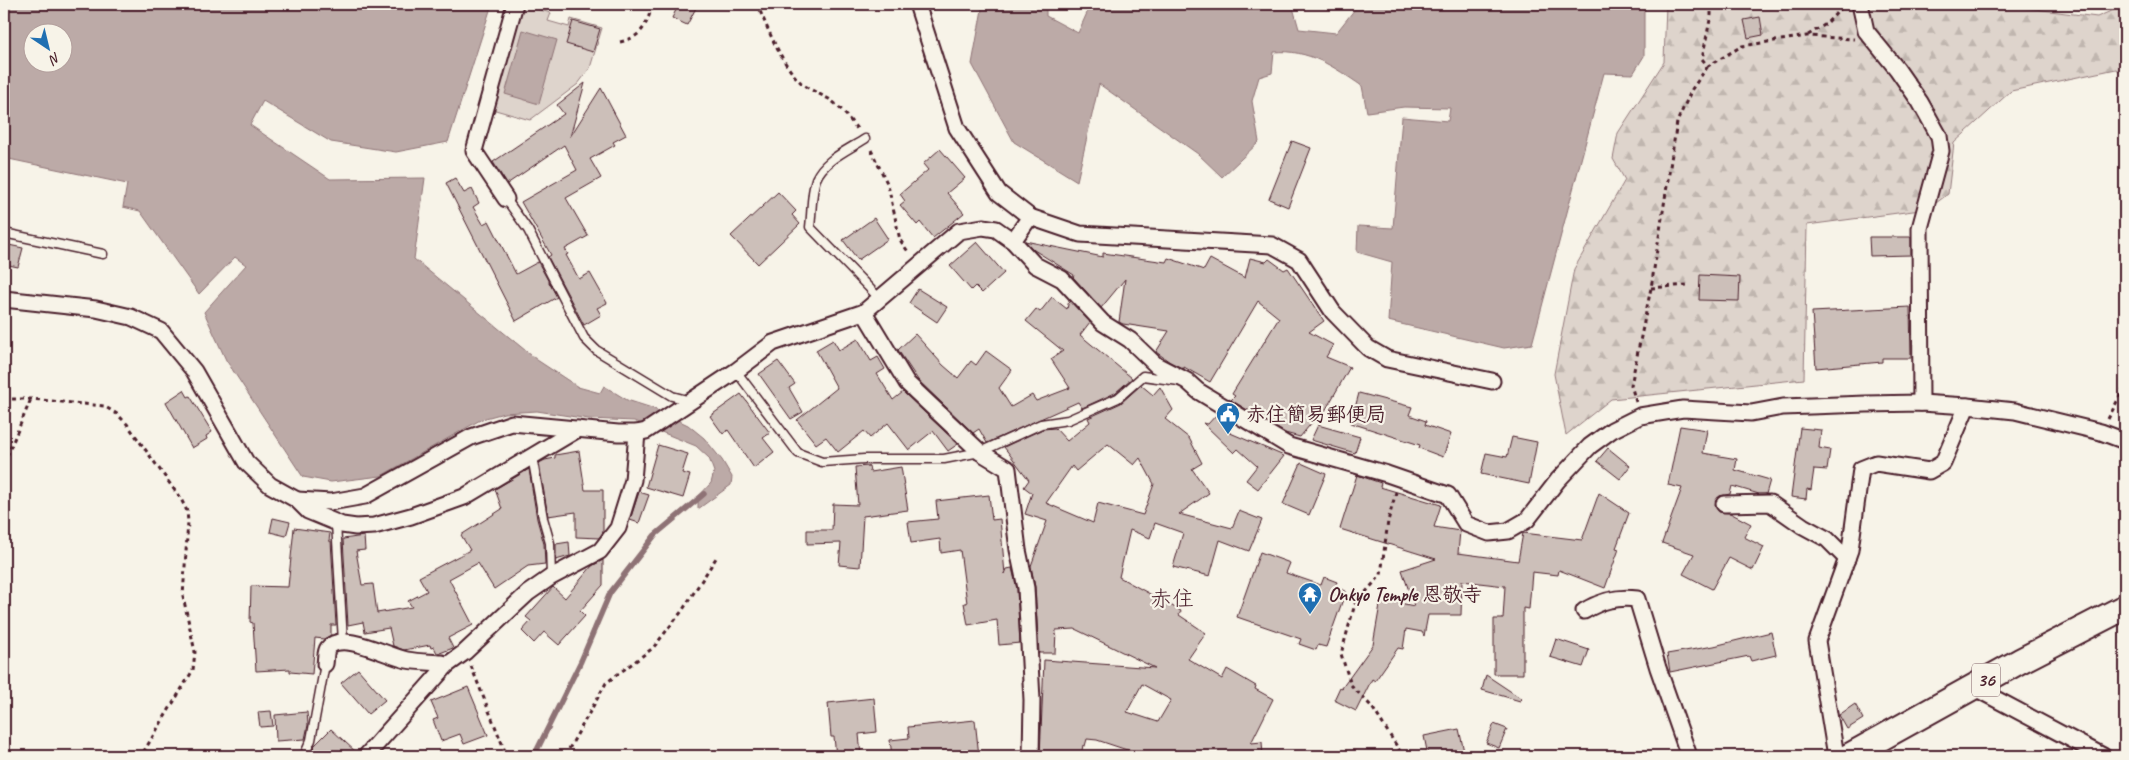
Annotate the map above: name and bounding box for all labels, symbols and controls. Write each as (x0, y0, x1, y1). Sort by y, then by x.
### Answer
north arrow (22, 22, 72, 72)
text: N (45, 49, 64, 69)
public building icon: 赤住簡易郵便局 (1215, 401, 1241, 435)
place label: 赤住簡易郵便局 (1246, 402, 1386, 427)
temple icon: Onkyo Temple 恩敬寺 (1297, 581, 1323, 615)
place label: Onkyo Temple 恩敬寺 (1328, 582, 1482, 607)
district label: 赤住 (1150, 585, 1194, 613)
road number: 36 (1972, 664, 2000, 696)

